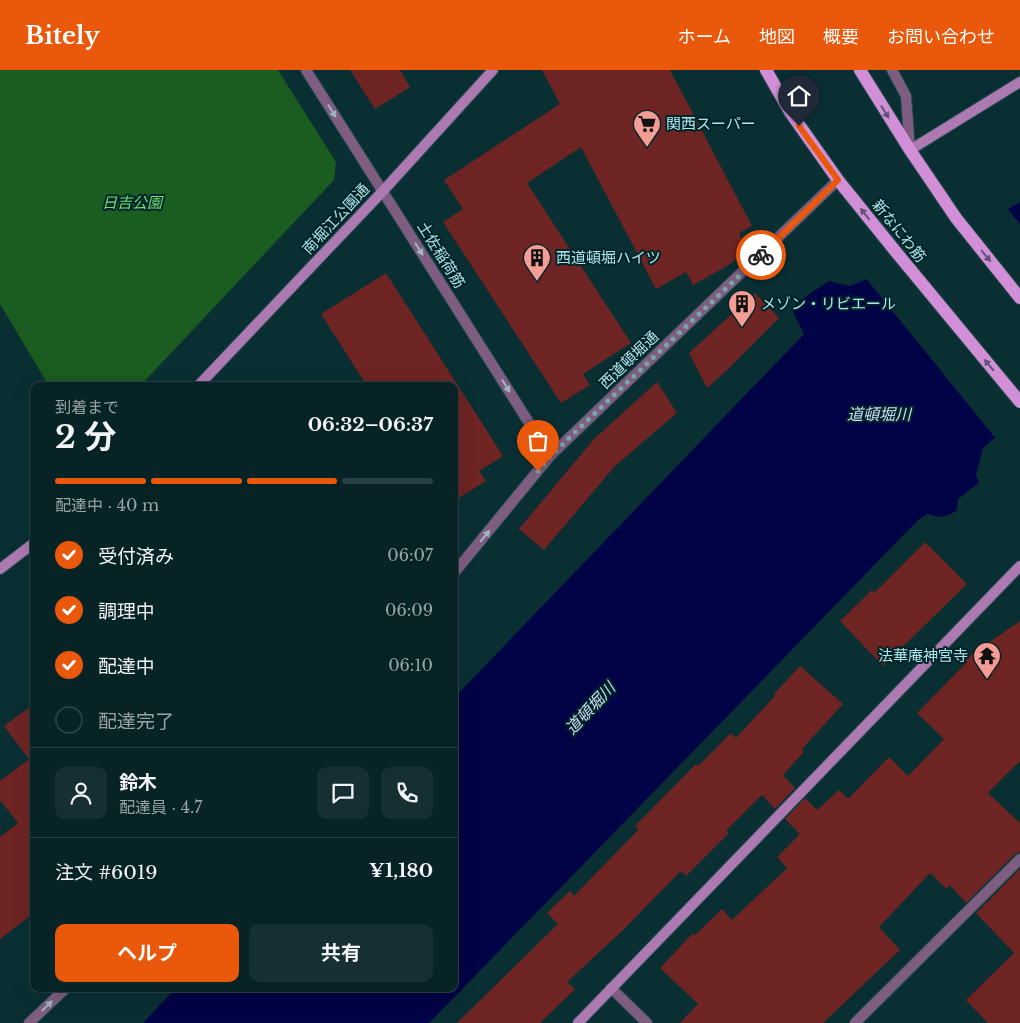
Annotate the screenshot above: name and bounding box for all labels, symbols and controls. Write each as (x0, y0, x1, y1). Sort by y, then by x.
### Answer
text: Bitely (25, 21, 100, 50)
text: ホーム (678, 26, 731, 48)
text: 地図 (759, 26, 795, 48)
text: 概要 (823, 26, 859, 48)
text: お問い合わせ (887, 26, 995, 48)
pin (778, 75, 820, 126)
icon: home (785, 82, 813, 110)
one-way arrow (328, 105, 337, 118)
one-way arrow (881, 105, 890, 118)
supermarket icon: 関西スーパー (632, 109, 662, 148)
place label: 関西スーパー (666, 114, 756, 133)
street label: 南堀江公園通 (298, 179, 373, 258)
park label: 日吉公園 (102, 193, 164, 212)
street label: 新なにわ筋 (868, 196, 930, 266)
one-way arrow (860, 208, 871, 221)
street label: 土佐稲荷筋 (413, 218, 469, 292)
courier (736, 230, 786, 280)
icon: bike (747, 241, 775, 269)
one-way arrow (415, 242, 424, 255)
building icon: 西道頓堀ハイツ (522, 243, 552, 282)
place label: 西道頓堀ハイツ (556, 248, 661, 267)
one-way arrow (981, 249, 992, 262)
building icon: メゾン・リビエール (727, 289, 757, 328)
place label: メゾン・リビエール (761, 294, 896, 313)
street label: 西道頓堀通 (595, 327, 662, 393)
one-way arrow (983, 359, 994, 372)
one-way arrow (501, 379, 511, 393)
text: 到着まで (55, 397, 119, 417)
water label: 道頓堀川 (847, 404, 913, 424)
text: 06:32–06:37 (308, 413, 433, 436)
text: 2 分 (55, 417, 116, 457)
pin (517, 420, 559, 471)
icon: bag (524, 427, 552, 455)
text: 配達中 · 40 m (55, 495, 159, 515)
one-way arrow (479, 529, 490, 542)
icon: check (55, 541, 83, 569)
text: 受付済み (98, 545, 174, 568)
text: 06:07 (387, 545, 433, 565)
icon: check (55, 596, 83, 624)
text: 調理中 (98, 600, 155, 623)
text: 06:09 (385, 600, 433, 620)
temple icon: 法華庵神宮寺 (972, 641, 1002, 680)
place label: 法華庵神宮寺 (878, 646, 968, 665)
icon: check (55, 651, 83, 679)
text: 配達中 (98, 655, 155, 678)
text: 06:10 (388, 655, 433, 675)
water label: 道頓堀川 (561, 676, 620, 738)
text: 配達完了 (98, 710, 174, 733)
button: person (55, 767, 107, 819)
button: chat (317, 767, 369, 819)
button: phone (381, 767, 433, 819)
text: 鈴木 (119, 771, 157, 794)
text: 配達員 · 4.7 (119, 797, 202, 817)
text: ¥1,180 (369, 859, 433, 882)
text: 注文 #6019 (55, 861, 158, 884)
button: ヘルプ (55, 924, 239, 982)
button: 共有 (249, 924, 433, 982)
one-way arrow (41, 1000, 53, 1012)

